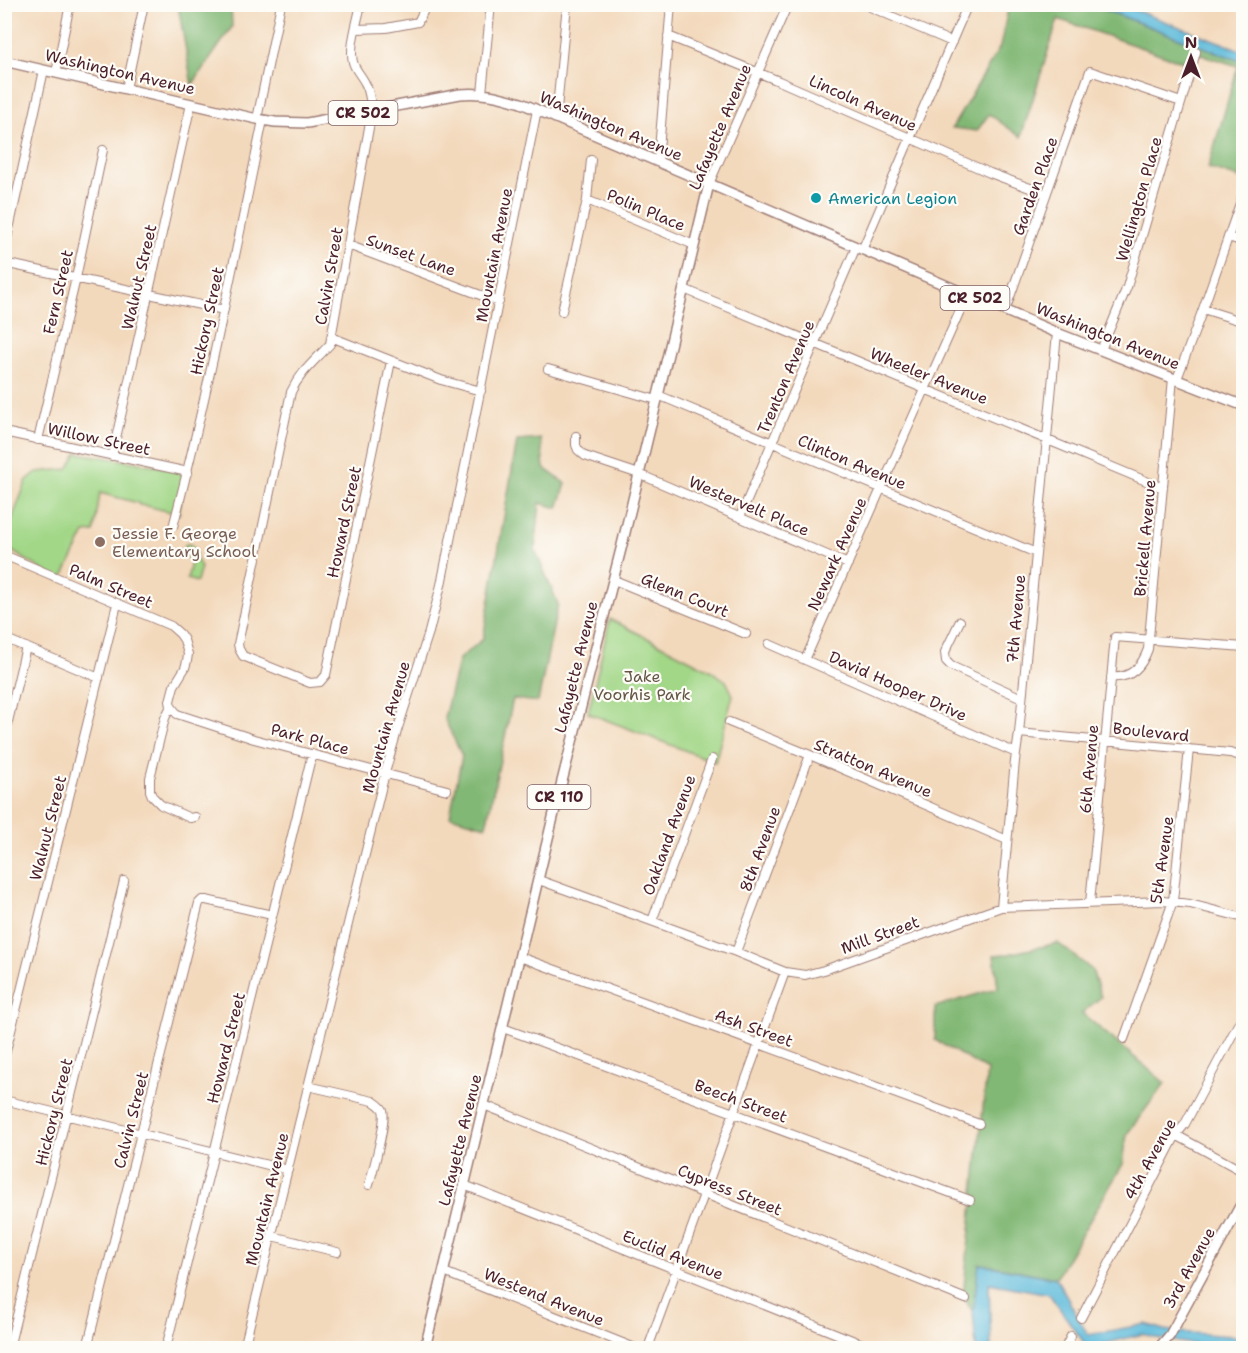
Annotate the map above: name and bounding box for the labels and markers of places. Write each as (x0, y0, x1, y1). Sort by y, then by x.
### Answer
place label: American Legion (828, 188, 957, 209)
marker: American Legion (809, 191, 823, 205)
place label: Jessie F. George Elementary School (112, 523, 256, 562)
marker: Jessie F. George Elementary School (93, 535, 107, 549)

